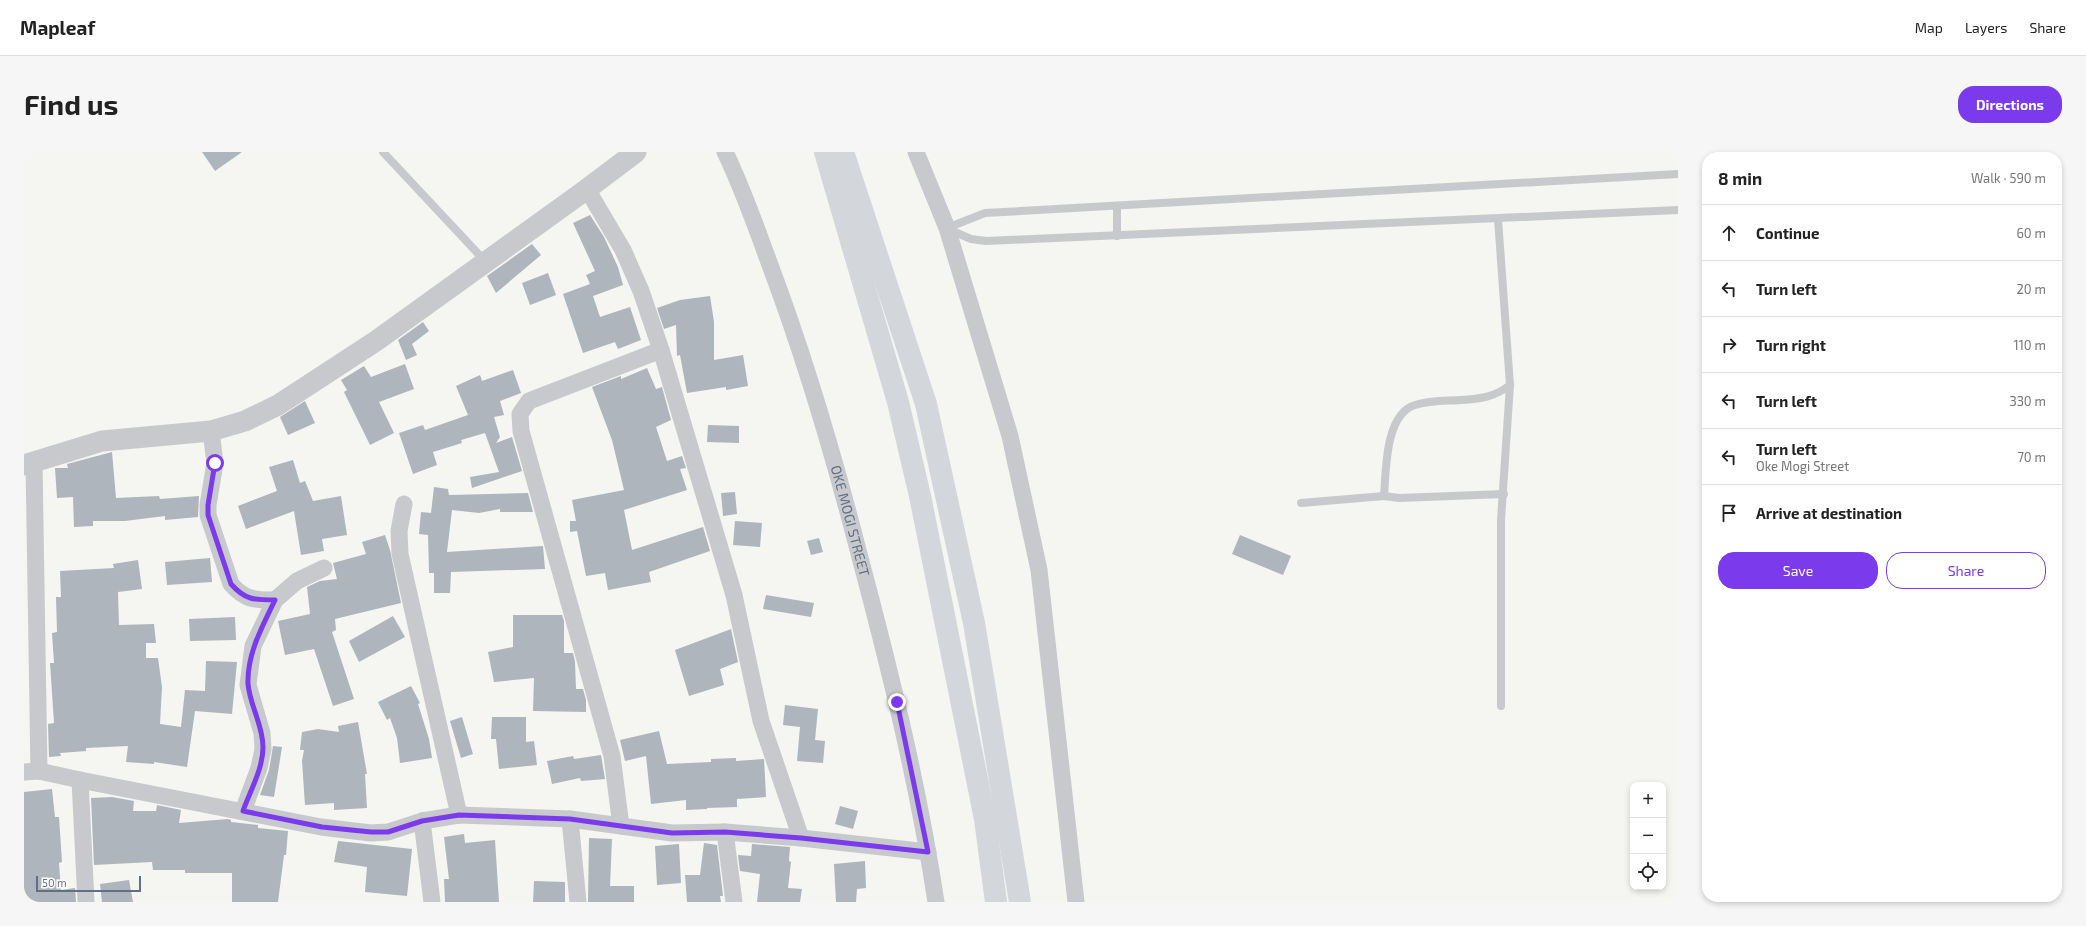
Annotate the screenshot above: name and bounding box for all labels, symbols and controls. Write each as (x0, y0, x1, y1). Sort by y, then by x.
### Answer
text: Mapleaf (20, 16, 95, 39)
text: Map (1915, 19, 1943, 36)
text: Layers (1965, 19, 2007, 36)
text: Share (2029, 19, 2066, 36)
button: Directions (1958, 86, 2062, 123)
text: Find us (24, 87, 118, 121)
text: 8 min (1718, 168, 1762, 188)
text: Walk · 590 m (1971, 170, 2046, 186)
icon: ahead (1718, 222, 1740, 244)
text: Continue (1756, 224, 1819, 242)
text: 60 m (2016, 225, 2046, 241)
icon: left (1718, 278, 1740, 300)
text: Turn left (1756, 280, 1817, 298)
text: 20 m (2017, 281, 2046, 297)
icon: right (1718, 334, 1740, 356)
text: Turn right (1756, 336, 1826, 354)
text: 110 m (2014, 337, 2046, 353)
icon: left (1718, 390, 1740, 412)
text: Turn left (1756, 392, 1817, 410)
text: 330 m (2009, 393, 2046, 409)
text: Turn left (1756, 440, 1817, 458)
icon: left (1718, 446, 1740, 468)
text: 70 m (2017, 449, 2046, 465)
route start (206, 454, 224, 472)
text: Oke Mogi Street (1756, 458, 1849, 474)
street label: OKE MOGI STREET (828, 463, 874, 578)
icon: arrive (1718, 502, 1740, 524)
text: Arrive at destination (1756, 504, 1902, 522)
button: Save (1718, 552, 1878, 589)
button: Share (1886, 552, 2046, 589)
route end (888, 693, 906, 711)
map controls (1630, 782, 1666, 890)
button: + (1630, 782, 1666, 818)
button: − (1630, 818, 1666, 854)
button: locate (1630, 854, 1666, 890)
scale bar (36, 874, 141, 893)
text: 50 m (42, 876, 67, 889)

